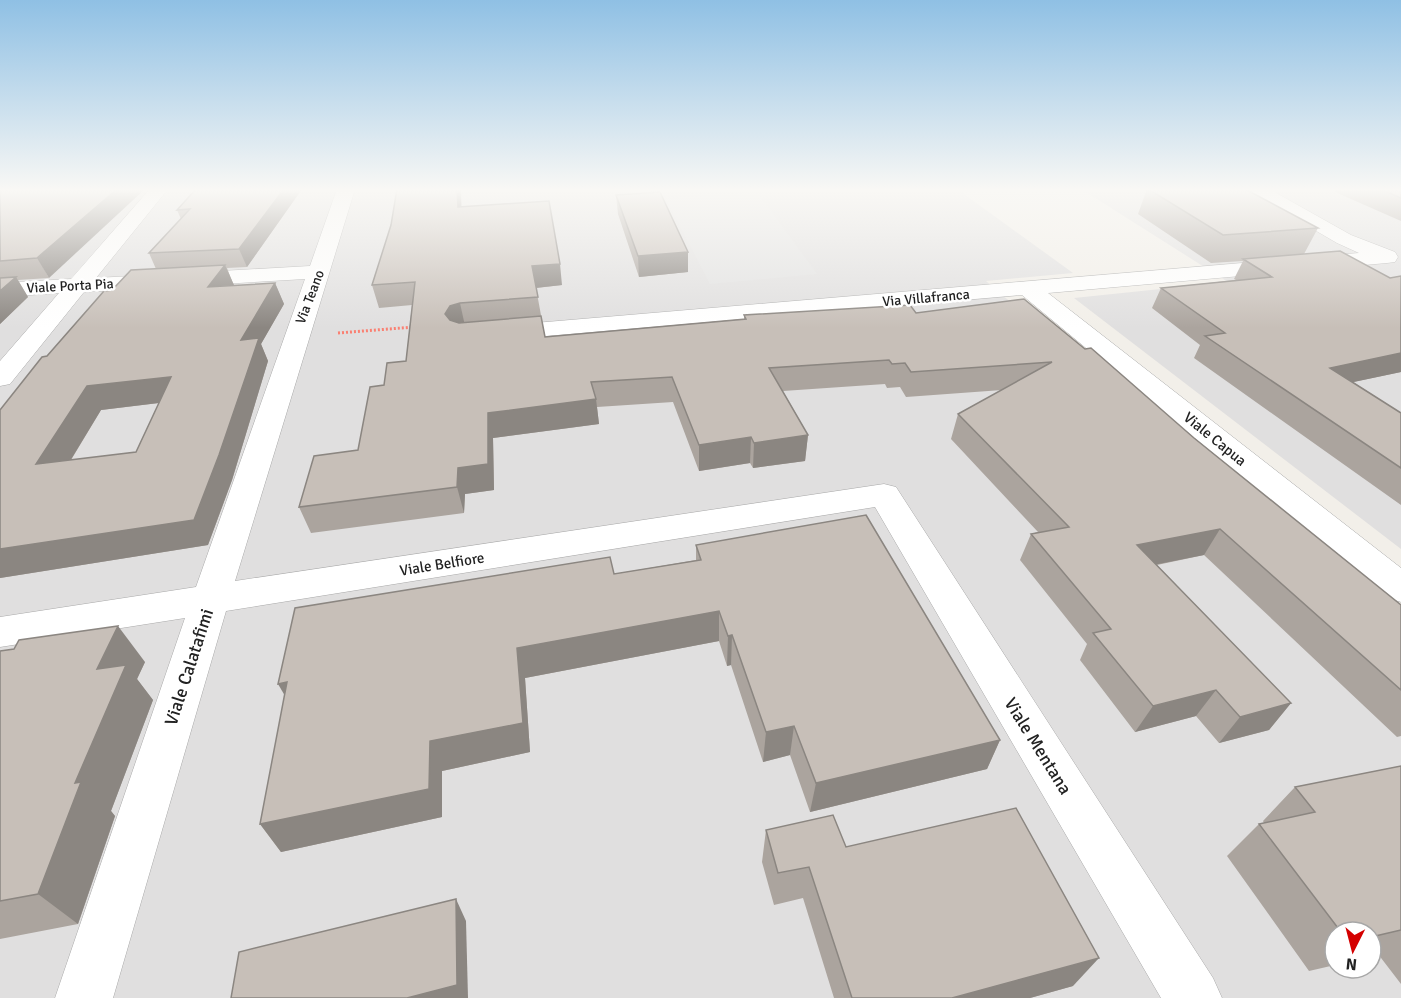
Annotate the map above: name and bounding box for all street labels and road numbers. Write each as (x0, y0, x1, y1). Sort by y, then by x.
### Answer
street label: Via Teano (292, 267, 328, 327)
street label: Viale Porta Pia (26, 275, 114, 297)
street label: Via Villafranca (882, 286, 970, 310)
street label: Viale Capua (1180, 408, 1250, 470)
street label: Viale Belfiore (398, 548, 486, 580)
street label: Viale Calatafimi (160, 606, 218, 728)
street label: Viale Mentana (999, 693, 1077, 799)

